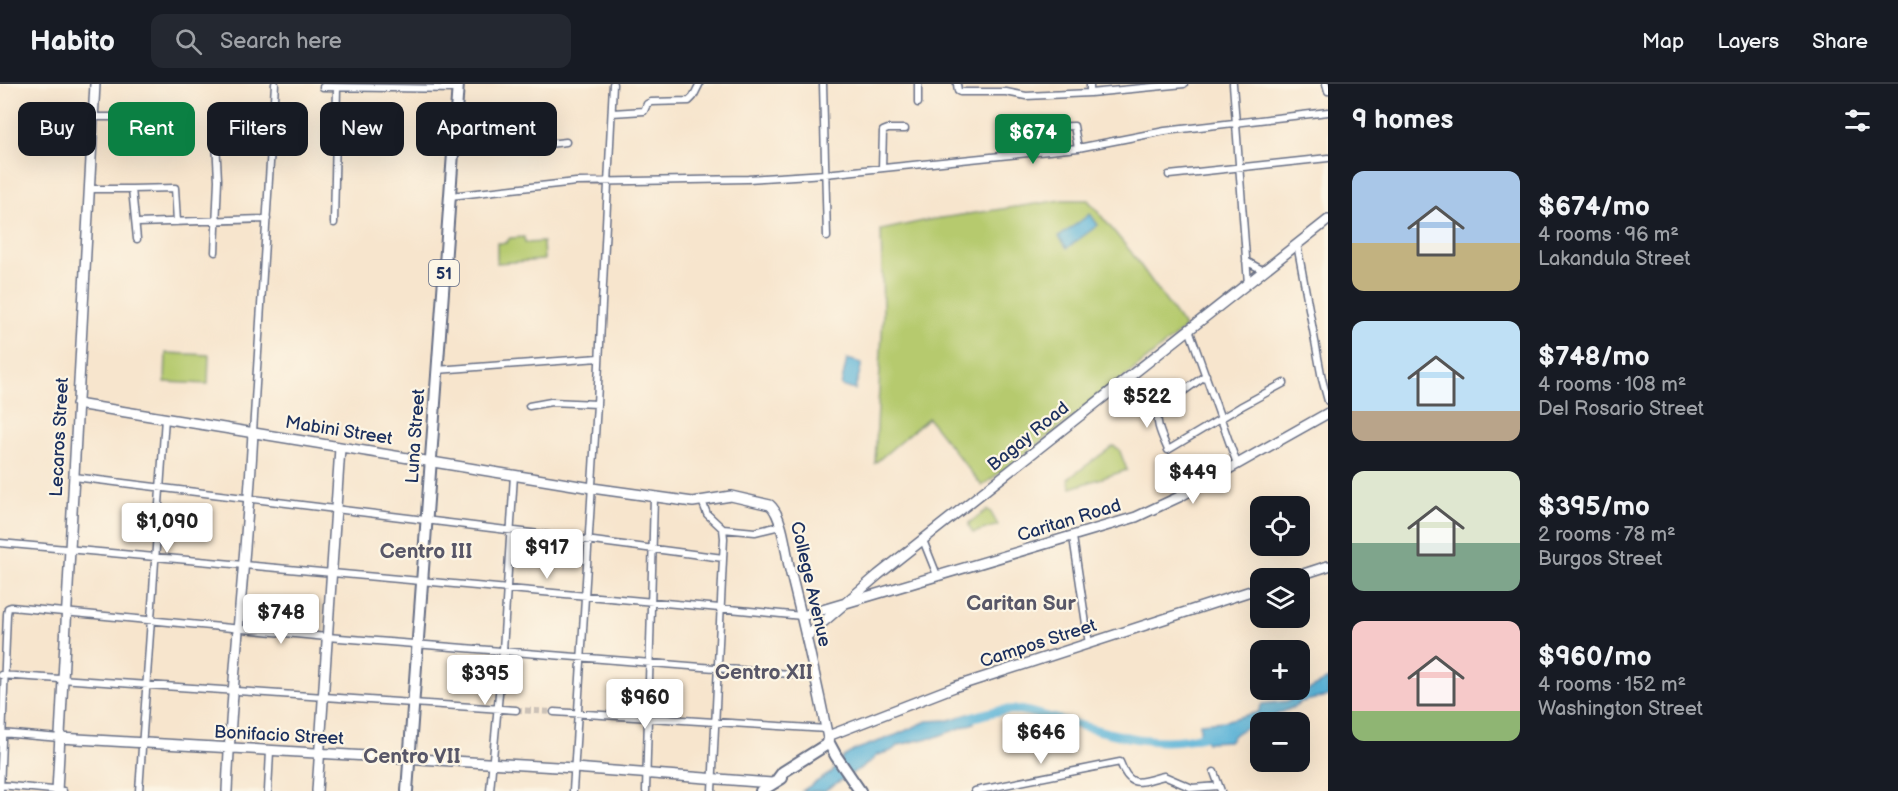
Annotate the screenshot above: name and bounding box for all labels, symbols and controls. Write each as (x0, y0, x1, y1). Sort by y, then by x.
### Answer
search box (151, 14, 571, 68)
text: Habito (30, 25, 115, 58)
icon: search (172, 25, 205, 58)
text: Search here (220, 28, 342, 55)
text: Map (1642, 29, 1684, 54)
text: Layers (1717, 29, 1779, 54)
text: Share (1812, 29, 1868, 54)
chip: Buy (18, 102, 96, 156)
chip: Rent (108, 102, 195, 156)
chip: Filters (207, 102, 308, 156)
chip: New (320, 102, 404, 156)
chip: Apartment (416, 102, 557, 156)
icon: filters (1841, 104, 1874, 137)
text: 9 homes (1352, 105, 1453, 136)
pin: $674 (997, 114, 1069, 165)
text: $674 (1009, 121, 1057, 145)
text: $674/mo (1538, 192, 1650, 223)
icon: home (1400, 195, 1472, 267)
text: 4 rooms · 96 m² (1538, 223, 1679, 247)
text: Lakandula Street (1538, 247, 1690, 271)
road number: 51 (429, 260, 459, 286)
text: $748/mo (1538, 342, 1650, 373)
icon: home (1400, 345, 1472, 417)
text: 4 rooms · 108 m² (1538, 373, 1686, 397)
street label: Lecaros Street (46, 376, 73, 497)
pin: $522 (1111, 378, 1183, 429)
text: $522 (1123, 385, 1171, 409)
street label: Luna Street (402, 388, 429, 484)
street label: Bagay Road (983, 397, 1073, 476)
text: Del Rosario Street (1538, 397, 1704, 421)
street label: Mabini Street (284, 412, 395, 449)
pin: $449 (1157, 454, 1229, 505)
text: $449 (1169, 461, 1217, 485)
text: $395/mo (1538, 492, 1650, 523)
street label: Caritan Road (1015, 495, 1124, 546)
icon: home (1400, 495, 1472, 567)
map controls (1250, 496, 1310, 772)
button: locate (1250, 496, 1310, 556)
pin: $1,090 (118, 503, 216, 554)
text: $1,090 (136, 510, 198, 534)
street label: College Avenue (786, 519, 835, 649)
text: 2 rooms · 78 m² (1538, 523, 1676, 547)
pin: $917 (511, 529, 583, 580)
text: $917 (525, 536, 569, 560)
district label: Centro III (380, 539, 472, 564)
text: Burgos Street (1538, 547, 1662, 571)
button: layers (1250, 568, 1310, 628)
district label: Caritan Sur (966, 591, 1076, 616)
pin: $748 (245, 594, 317, 645)
text: $748 (257, 601, 305, 625)
street label: Campos Street (977, 615, 1100, 672)
button: + (1250, 640, 1310, 700)
text: $960/mo (1538, 642, 1652, 673)
icon: home (1400, 645, 1472, 717)
pin: $395 (449, 655, 521, 706)
district label: Centro XII (715, 660, 813, 685)
text: $395 (461, 662, 509, 686)
text: 4 rooms · 152 m² (1538, 673, 1686, 697)
pin: $960 (609, 679, 681, 730)
text: $960 (620, 686, 670, 710)
text: Washington Street (1538, 697, 1703, 721)
button: − (1250, 712, 1310, 772)
pin: $646 (1005, 714, 1077, 765)
text: $646 (1016, 721, 1066, 745)
street label: Bonifacio Street (214, 722, 345, 749)
district label: Centro VII (363, 744, 461, 769)

